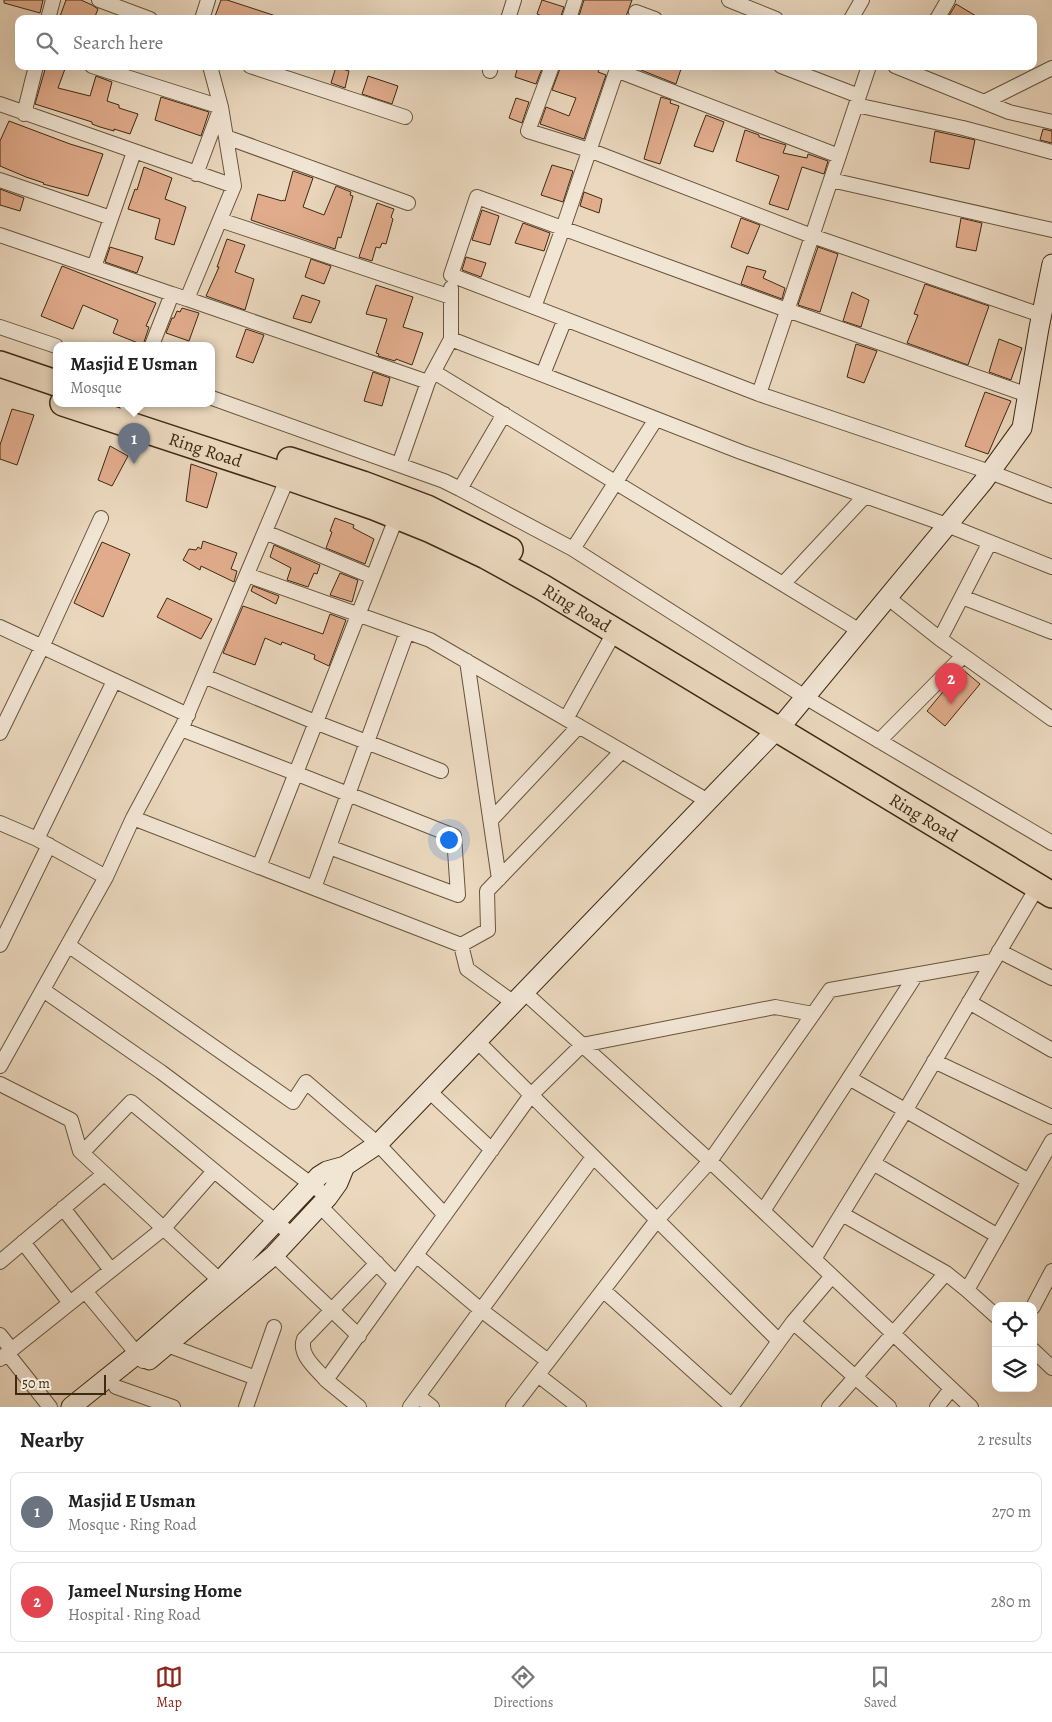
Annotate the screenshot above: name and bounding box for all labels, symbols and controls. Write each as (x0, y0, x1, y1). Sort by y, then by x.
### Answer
search box (15, 15, 1037, 70)
icon: search (33, 29, 61, 57)
text: Search here (73, 30, 163, 56)
popup (53, 342, 215, 407)
text: Masjid E Usman (70, 351, 198, 377)
text: Mosque (70, 377, 122, 399)
pin: 1 (118, 423, 150, 464)
street label: Ring Road (166, 427, 246, 473)
street label: Ring Road (538, 578, 616, 638)
pin: 2 (935, 663, 967, 704)
street label: Ring Road (885, 788, 963, 847)
your location (436, 827, 462, 853)
map controls (992, 1302, 1037, 1392)
button: locate (992, 1302, 1037, 1347)
button: layers (992, 1347, 1037, 1392)
scale bar (15, 1372, 106, 1395)
text: 50 m (22, 1374, 50, 1393)
text: Nearby (20, 1426, 83, 1454)
text: 2 results (977, 1429, 1032, 1451)
text: Masjid E Usman (68, 1488, 196, 1514)
text: 1 (34, 1501, 40, 1523)
text: 270 m (992, 1501, 1031, 1523)
text: Mosque · Ring Road (68, 1514, 197, 1536)
text: Jameel Nursing Home (68, 1578, 242, 1604)
text: 2 (33, 1591, 41, 1613)
text: 280 m (991, 1591, 1031, 1613)
text: Hospital · Ring Road (68, 1604, 201, 1626)
tab: Map (155, 1663, 183, 1712)
tab: Directions (493, 1663, 553, 1712)
tab: Saved (864, 1663, 897, 1712)

